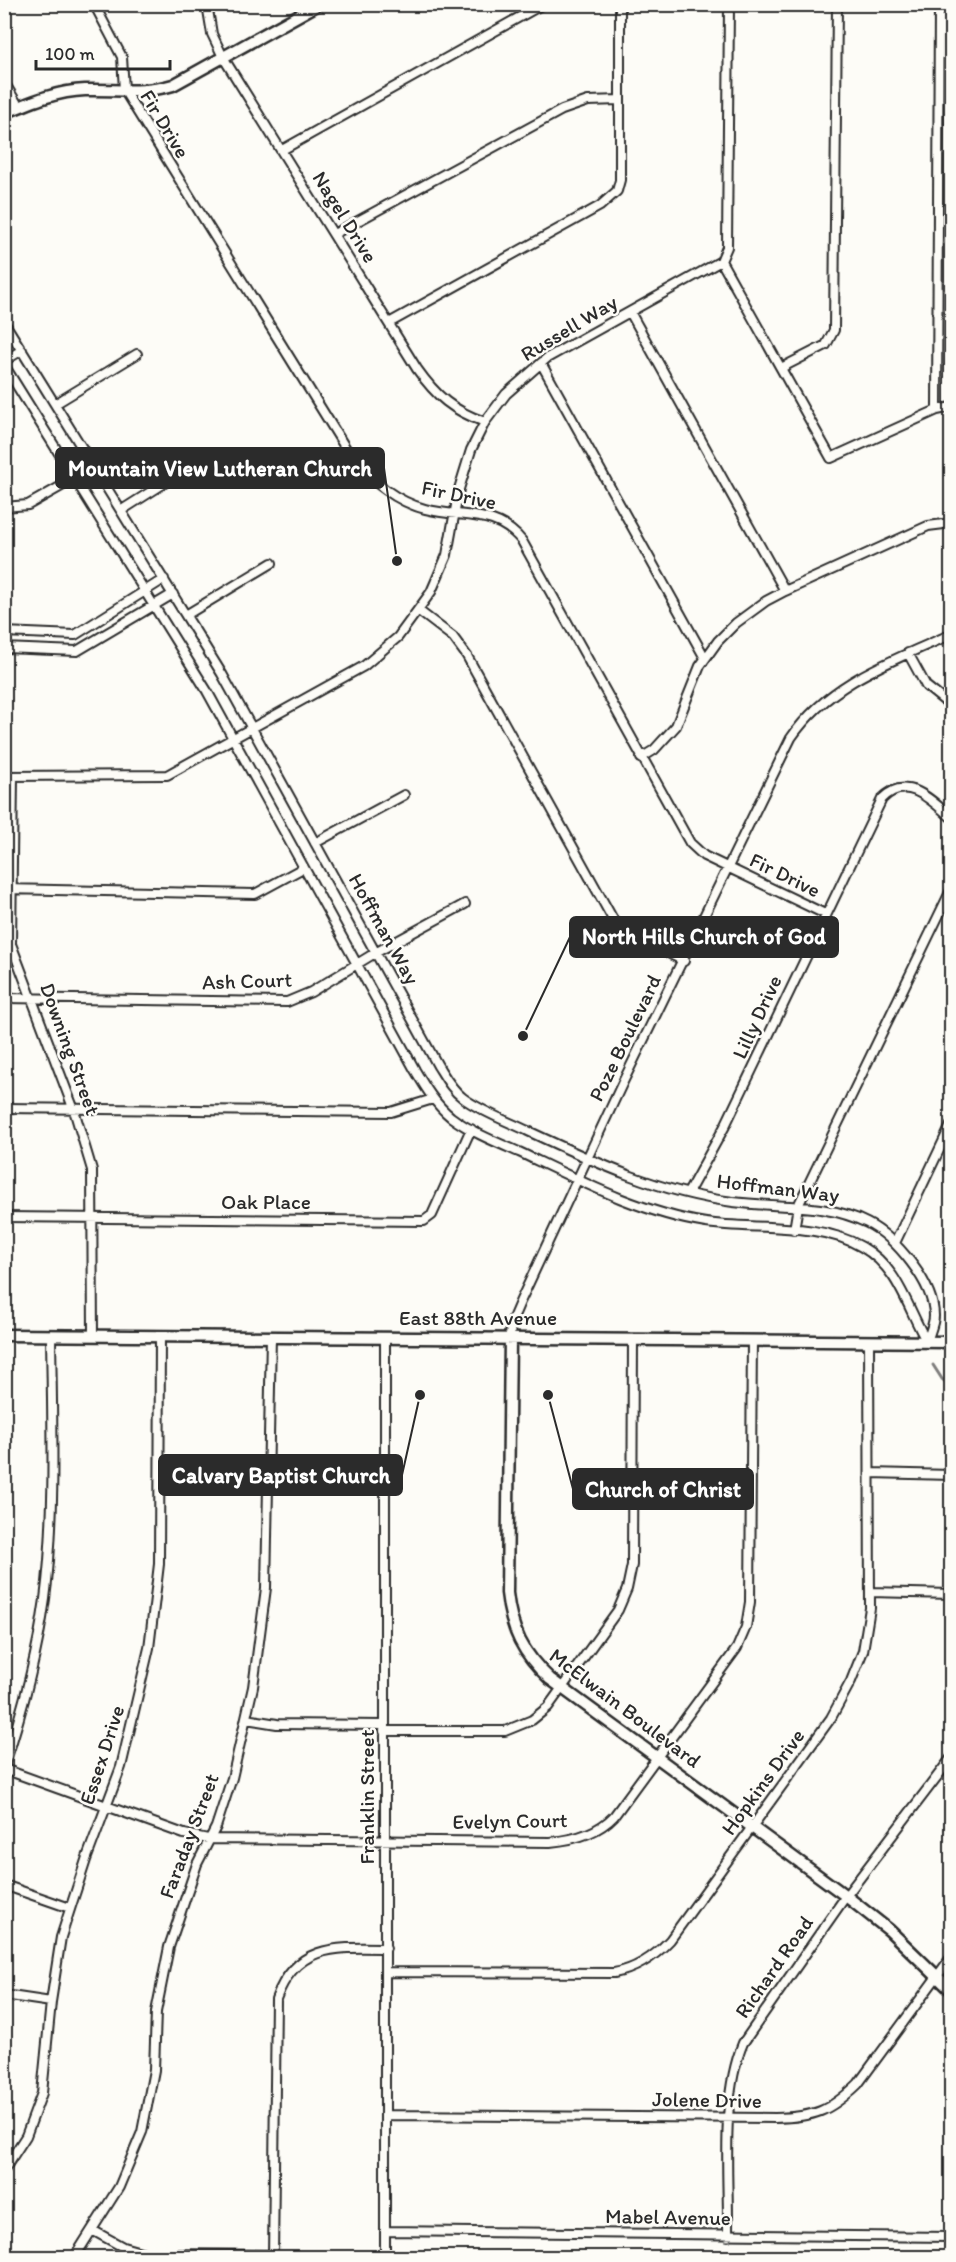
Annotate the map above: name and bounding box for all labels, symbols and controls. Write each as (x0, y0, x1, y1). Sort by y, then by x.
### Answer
scale bar (36, 33, 170, 71)
text: 100 m (45, 43, 95, 65)
street label: Fir Drive (135, 85, 196, 163)
street label: Nagel Drive (307, 166, 383, 267)
street label: Russell Way (516, 289, 622, 366)
callout: Mountain View Lutheran Church (56, 448, 384, 488)
text: Mountain View Lutheran Church (68, 455, 372, 482)
street label: Fir Drive (420, 474, 499, 515)
street label: Fir Drive (746, 847, 825, 902)
street label: Hoffman Way (344, 869, 425, 989)
callout: North Hills Church of God (570, 917, 838, 957)
text: North Hills Church of God (582, 923, 827, 950)
street label: Ash Court (201, 966, 293, 995)
street label: Poze Boulevard (583, 970, 666, 1105)
street label: Lilly Drive (726, 971, 787, 1063)
street label: Downing Street (35, 979, 106, 1118)
street label: Hoffman Way (715, 1168, 841, 1207)
street label: Oak Place (221, 1189, 311, 1214)
street label: East 88th Avenue (399, 1305, 557, 1330)
callout: Calvary Baptist Church (159, 1455, 402, 1495)
text: Calvary Baptist Church (172, 1462, 391, 1489)
callout: Church of Christ (573, 1469, 753, 1509)
text: Church of Christ (585, 1476, 742, 1503)
street label: McElwain Boulevard (545, 1643, 706, 1773)
street label: Essex Drive (74, 1702, 129, 1808)
street label: Hopkins Drive (716, 1724, 810, 1840)
street label: Franklin Street (354, 1729, 379, 1865)
street label: Faraday Street (153, 1770, 224, 1902)
street label: Evelyn Court (452, 1807, 568, 1834)
street label: Richard Road (729, 1911, 818, 2023)
street label: Jolene Drive (652, 2086, 762, 2113)
street label: Mabel Avenue (605, 2203, 731, 2230)

